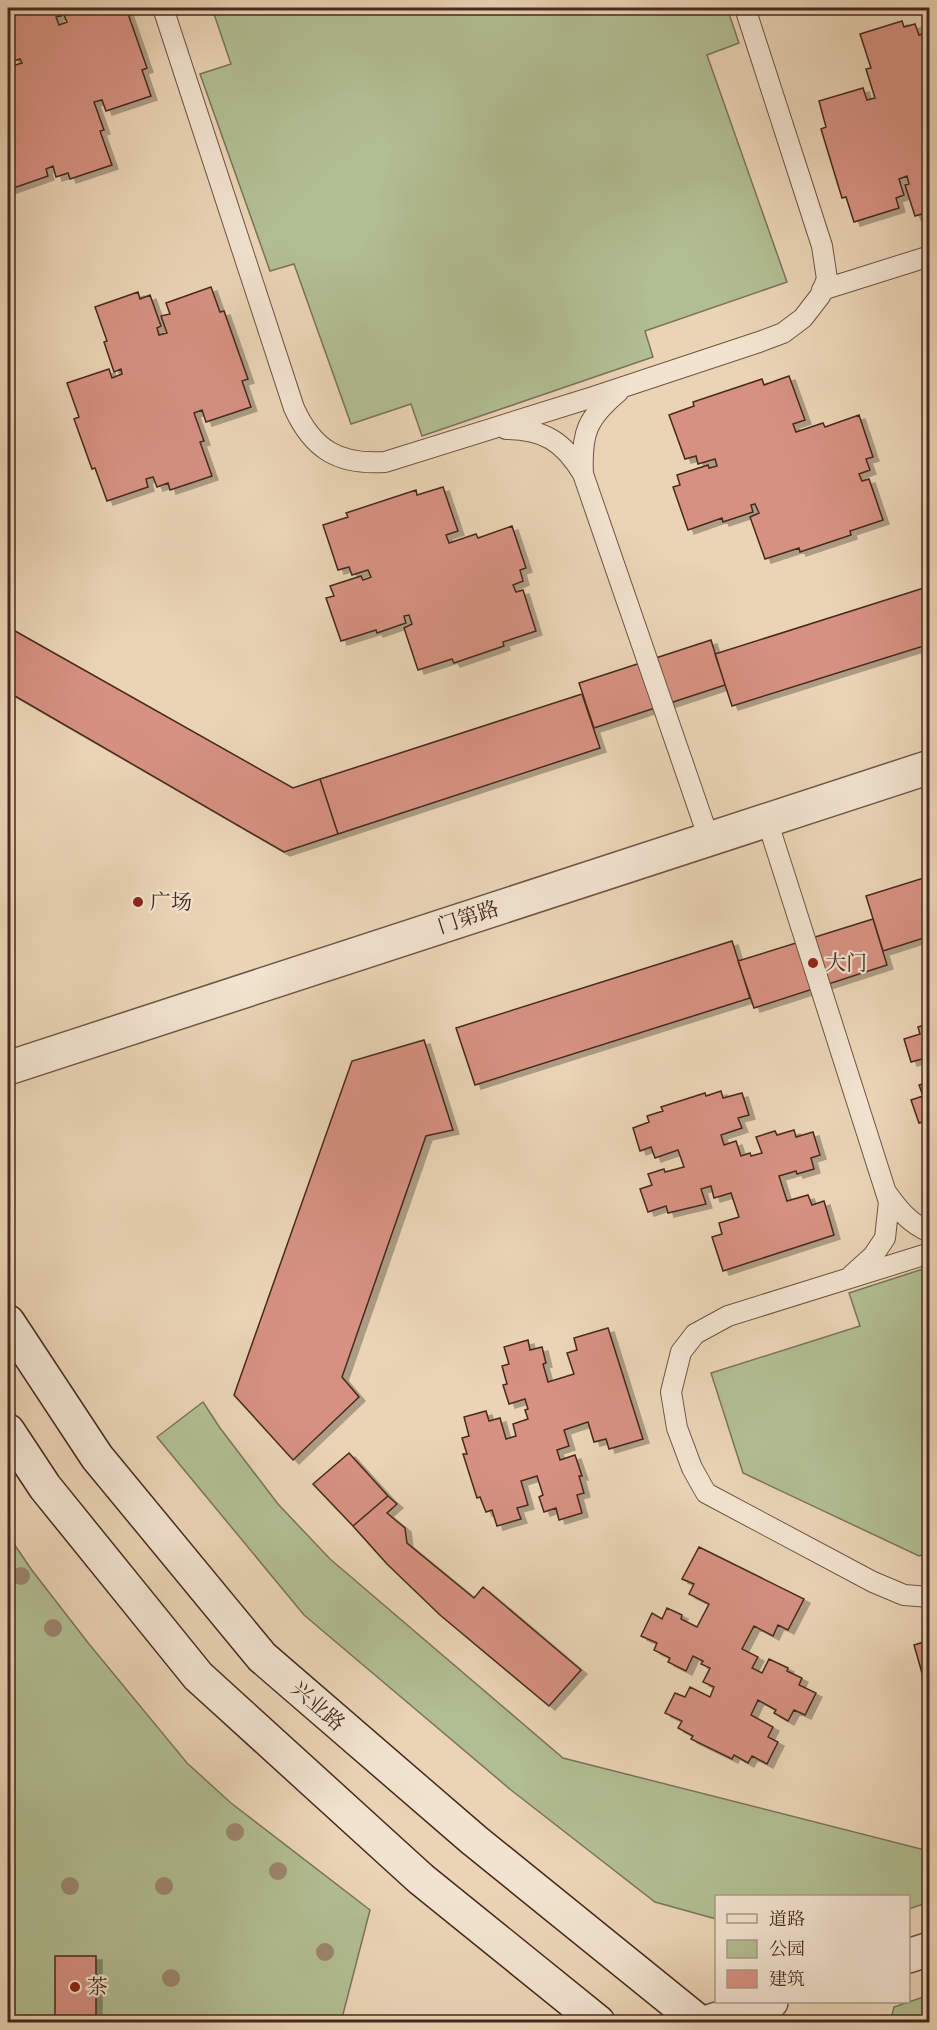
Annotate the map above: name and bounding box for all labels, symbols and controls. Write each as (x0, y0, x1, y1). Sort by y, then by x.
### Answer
place label: 广场 (150, 890, 192, 916)
marker: 广场 (131, 895, 145, 909)
street label: 门第路 (434, 896, 502, 940)
place label: 大门 (825, 951, 867, 977)
marker: 大门 (806, 956, 820, 970)
street label: 兴业路 (285, 1676, 350, 1737)
legend (715, 1895, 910, 2003)
text: 道路 (769, 1908, 805, 1931)
text: 公园 (769, 1938, 805, 1961)
text: 建筑 (769, 1968, 805, 1991)
place label: 茶 (87, 1975, 108, 2001)
marker: 茶 (68, 1980, 82, 1994)

